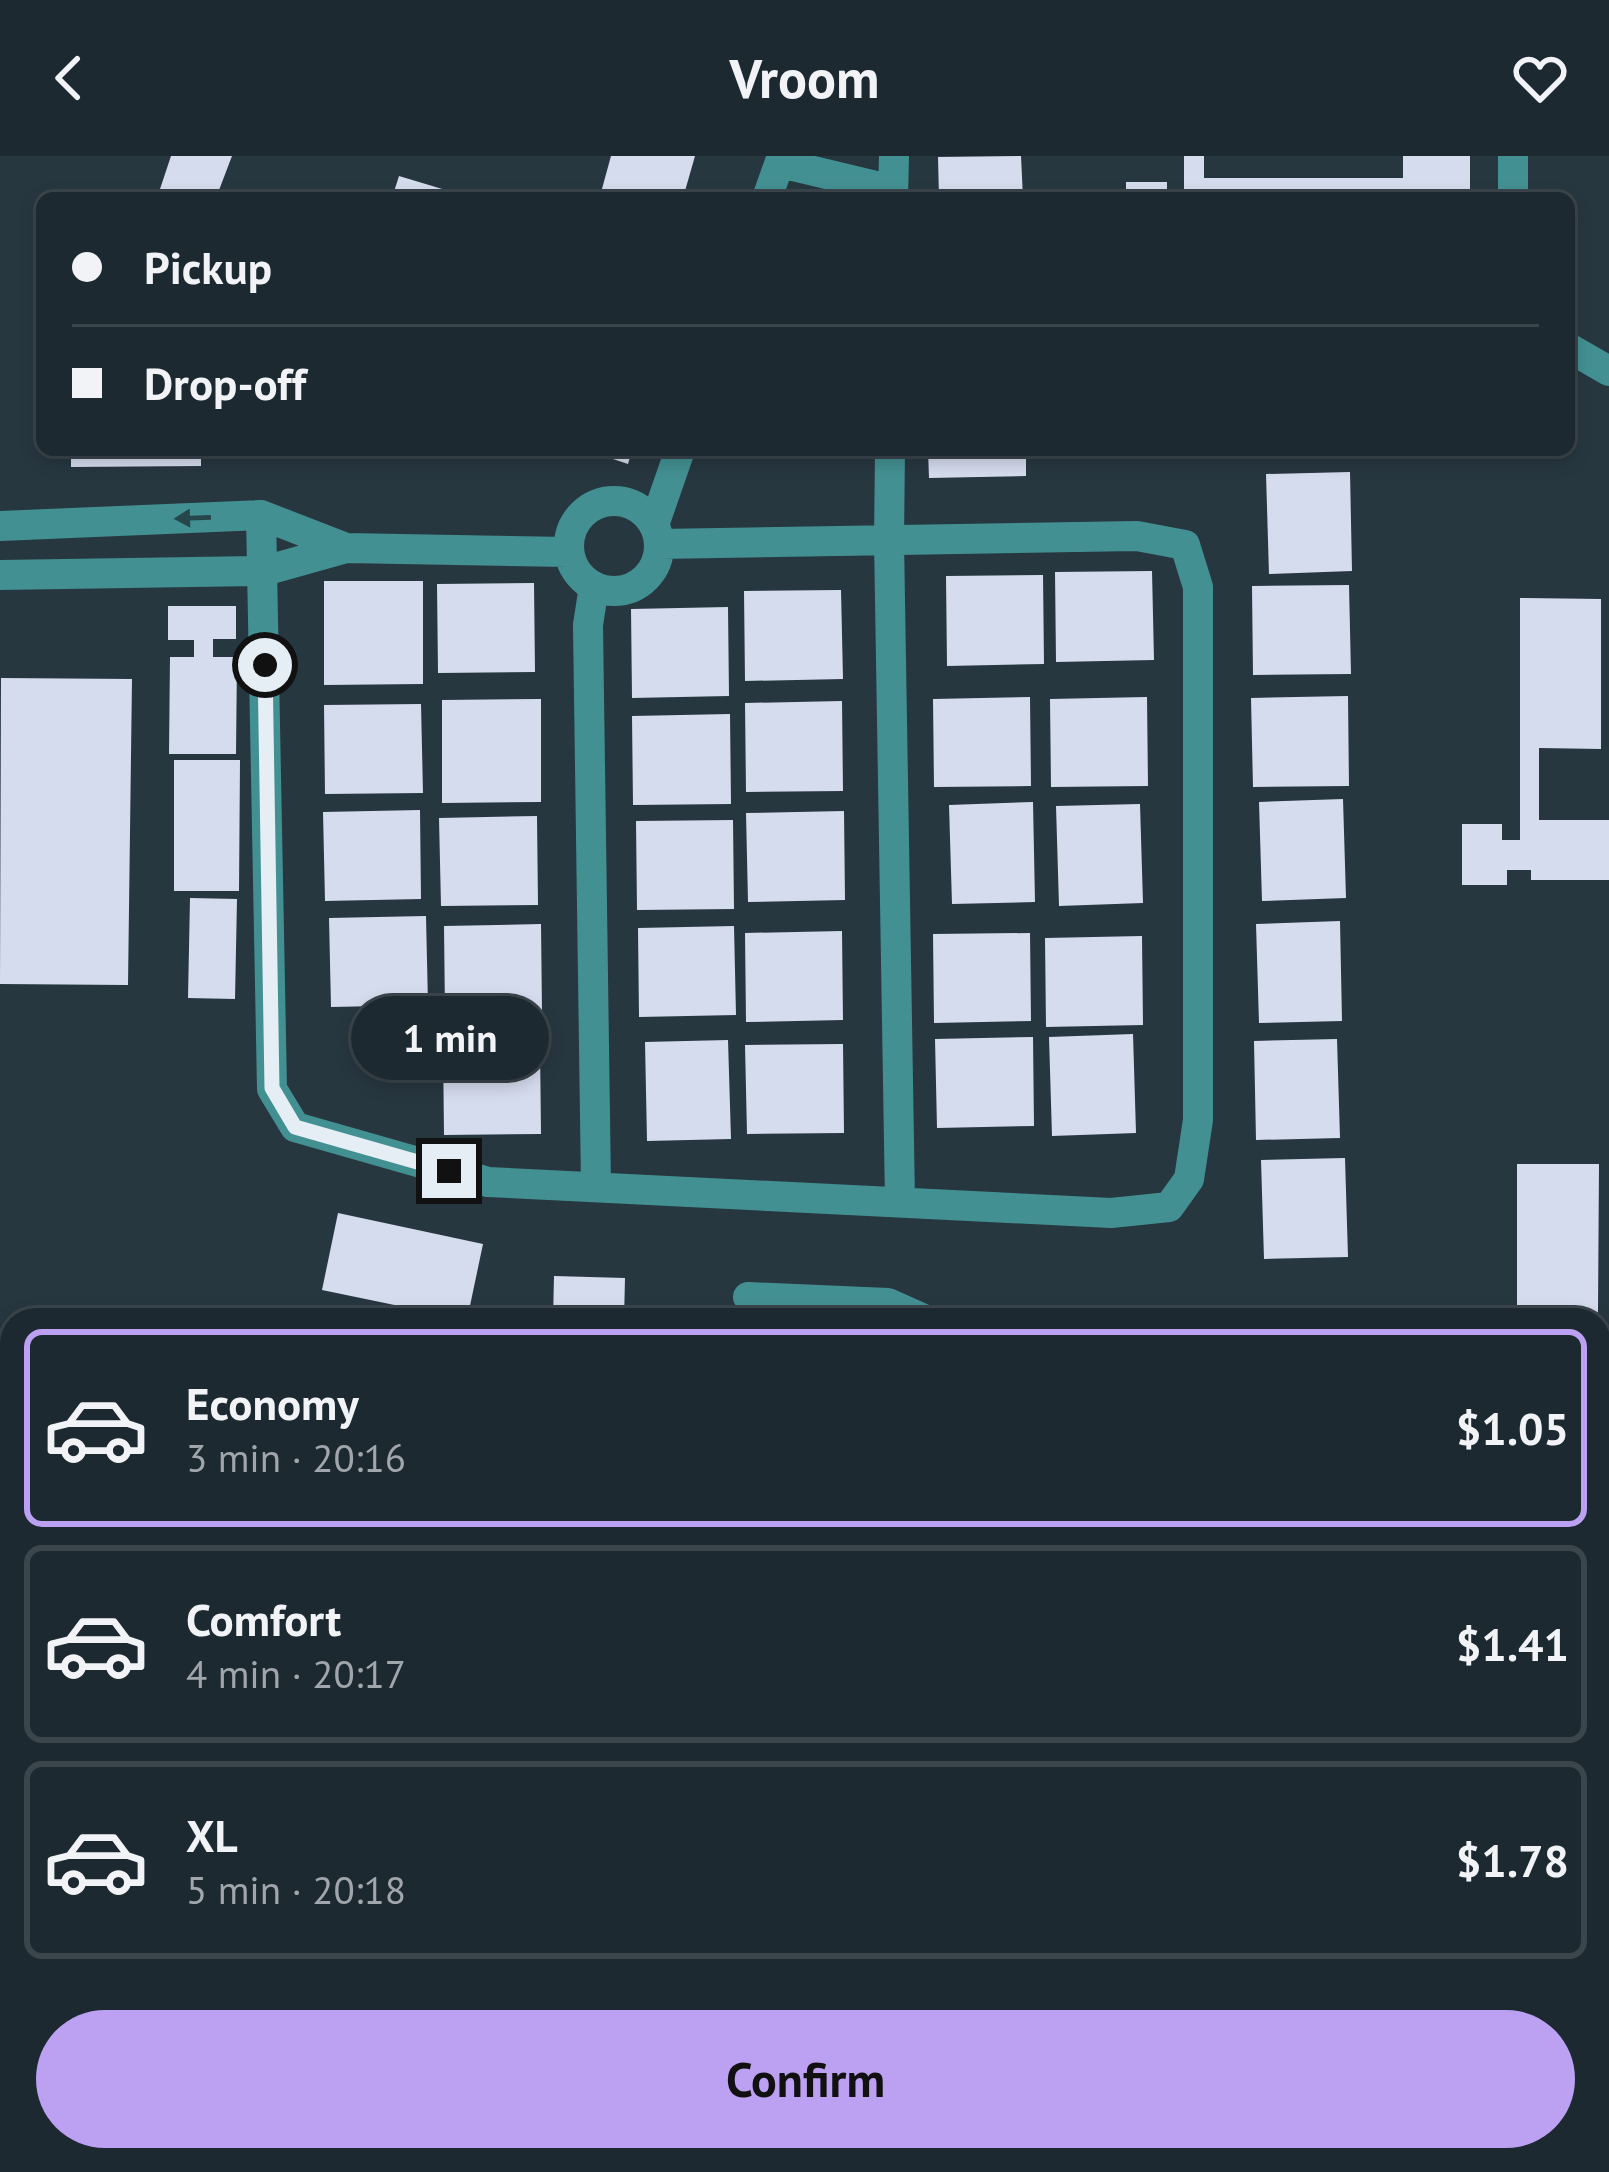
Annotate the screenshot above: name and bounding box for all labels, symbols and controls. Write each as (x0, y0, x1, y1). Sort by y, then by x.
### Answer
text: Vroom (730, 43, 879, 113)
icon: back (36, 45, 102, 111)
icon: heart (1507, 45, 1573, 111)
text: Pickup (144, 238, 272, 296)
text: Drop-off (144, 354, 306, 412)
one-way arrow (173, 509, 211, 528)
route start (238, 638, 292, 692)
callout: 1 min (350, 997, 548, 1081)
text: 1 min (402, 1012, 498, 1063)
route end (422, 1144, 476, 1198)
icon: car (42, 1374, 150, 1482)
text: Economy (186, 1374, 359, 1432)
text: $1.05 (1456, 1399, 1569, 1457)
text: 3 min · 20:16 (186, 1432, 406, 1483)
icon: car (42, 1590, 150, 1698)
text: Comfort (186, 1590, 341, 1648)
text: $1.41 (1456, 1615, 1569, 1673)
text: 4 min · 20:17 (186, 1648, 406, 1699)
icon: car (42, 1806, 150, 1914)
text: XL (186, 1806, 238, 1864)
text: $1.78 (1456, 1831, 1569, 1889)
text: 5 min · 20:18 (186, 1864, 406, 1915)
button: Confirm (36, 2010, 1575, 2148)

